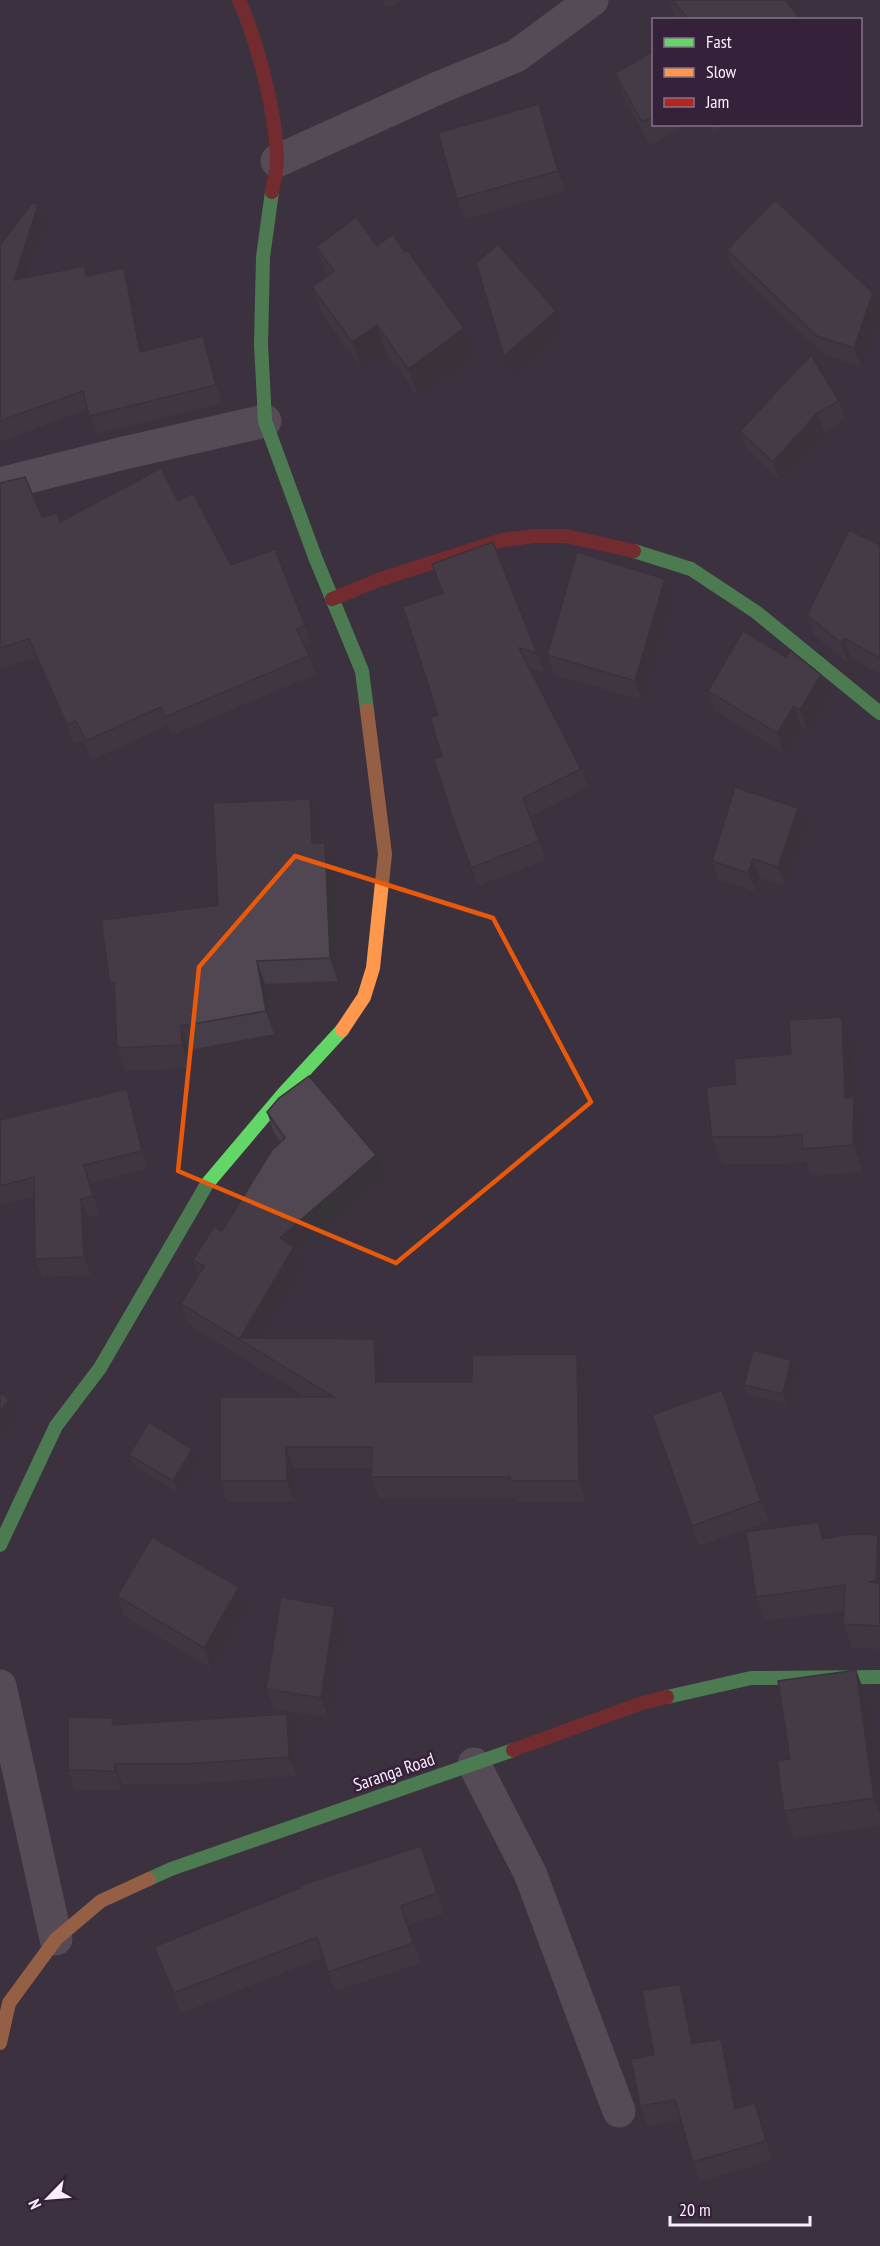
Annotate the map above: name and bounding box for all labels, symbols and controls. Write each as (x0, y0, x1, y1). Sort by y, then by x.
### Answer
legend (652, 18, 862, 126)
text: Fast (706, 30, 732, 53)
text: Slow (706, 60, 737, 83)
text: Jam (705, 90, 729, 113)
street label: Saranga Road (350, 1747, 437, 1796)
north arrow (18, 2168, 78, 2228)
scale bar (670, 2189, 810, 2227)
text: N (24, 2196, 45, 2212)
text: 20 m (679, 2198, 711, 2221)

